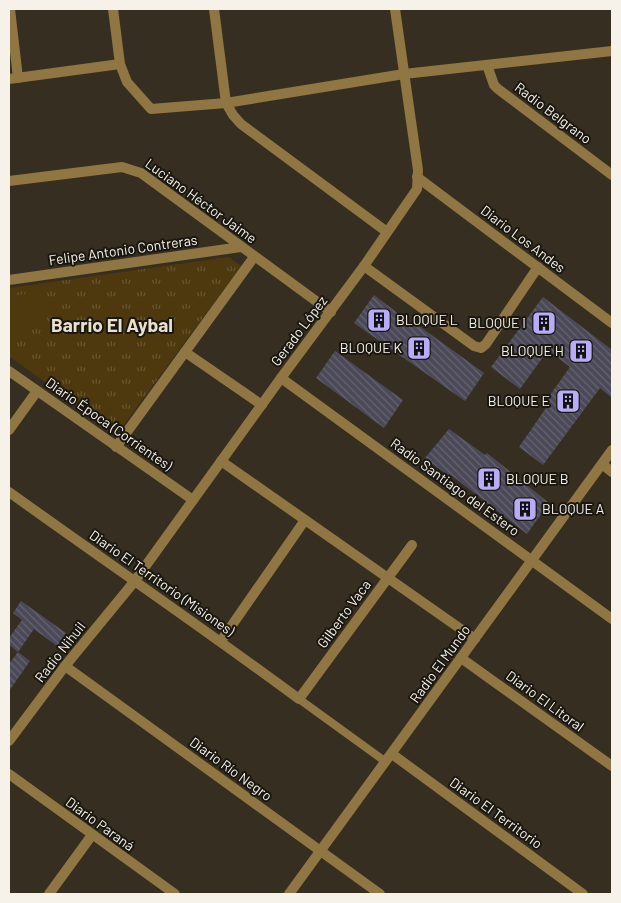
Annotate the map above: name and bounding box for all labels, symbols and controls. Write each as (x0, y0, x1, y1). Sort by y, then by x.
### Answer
street label: Radio Belgrano (512, 78, 595, 147)
street label: Luciano Héctor Jaime (142, 155, 260, 247)
street label: Diario Los Andes (478, 201, 569, 276)
street label: Felipe Antonio Contreras (48, 231, 199, 268)
street label: Gerado López (267, 292, 330, 369)
building icon: BLOQUE L (366, 307, 392, 333)
building icon: BLOQUE I (531, 310, 557, 336)
place label: BLOQUE L (396, 311, 458, 328)
district label: Barrio El Aybal (51, 313, 173, 336)
place label: BLOQUE I (469, 314, 526, 331)
building icon: BLOQUE K (406, 335, 432, 361)
building icon: BLOQUE H (568, 338, 594, 364)
place label: BLOQUE K (340, 339, 402, 356)
place label: BLOQUE H (501, 342, 564, 359)
street label: Diario Época (Corrientes) (43, 373, 176, 474)
building icon: BLOQUE E (555, 388, 581, 414)
place label: BLOQUE E (488, 392, 550, 409)
street label: Radio Santiago del Estero (387, 434, 523, 539)
building icon: BLOQUE B (476, 466, 502, 492)
place label: BLOQUE B (506, 470, 569, 487)
building icon: BLOQUE A (512, 496, 538, 522)
place label: BLOQUE A (542, 500, 605, 517)
street label: Diario El Territorio (Misiones) (87, 526, 238, 639)
street label: Gilberto Vaca (313, 576, 374, 651)
street label: Radio Nihuil (31, 618, 89, 685)
street label: Radio El Mundo (406, 621, 474, 706)
street label: Diario El Litoral (503, 667, 588, 735)
street label: Diario Río Negro (187, 733, 276, 804)
street label: Diario El Territorio (447, 773, 546, 852)
street label: Diario Paraná (63, 793, 138, 854)

